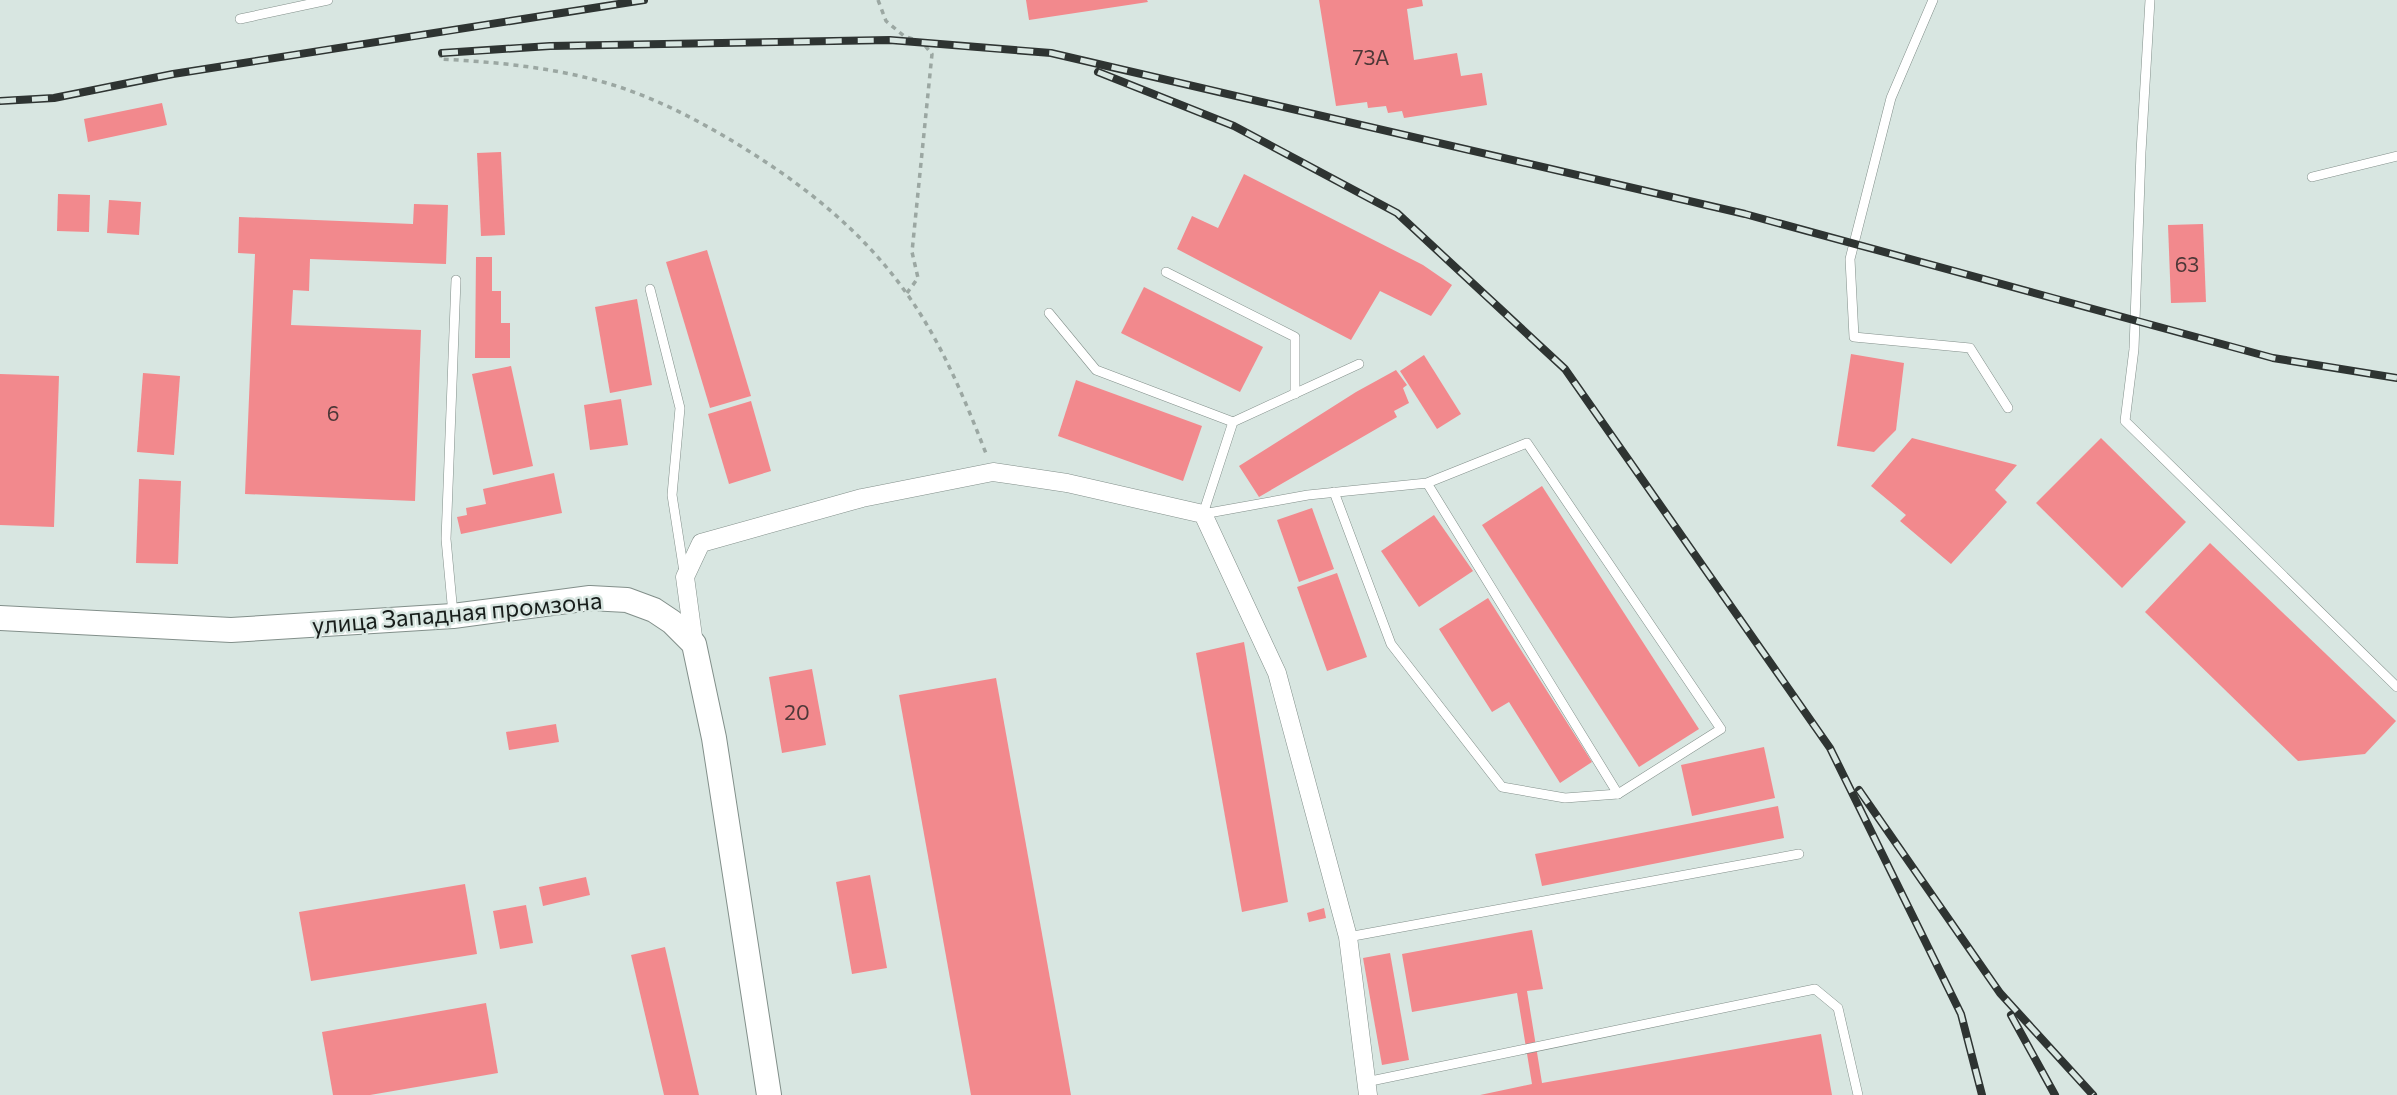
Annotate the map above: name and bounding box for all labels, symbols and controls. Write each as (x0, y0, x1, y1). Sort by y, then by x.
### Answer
house number: 73А (1352, 44, 1390, 69)
house number: 63 (2175, 251, 2199, 276)
house number: 6 (327, 400, 339, 425)
street label: улица Западная промзона (311, 585, 603, 639)
house number: 20 (784, 699, 810, 724)

